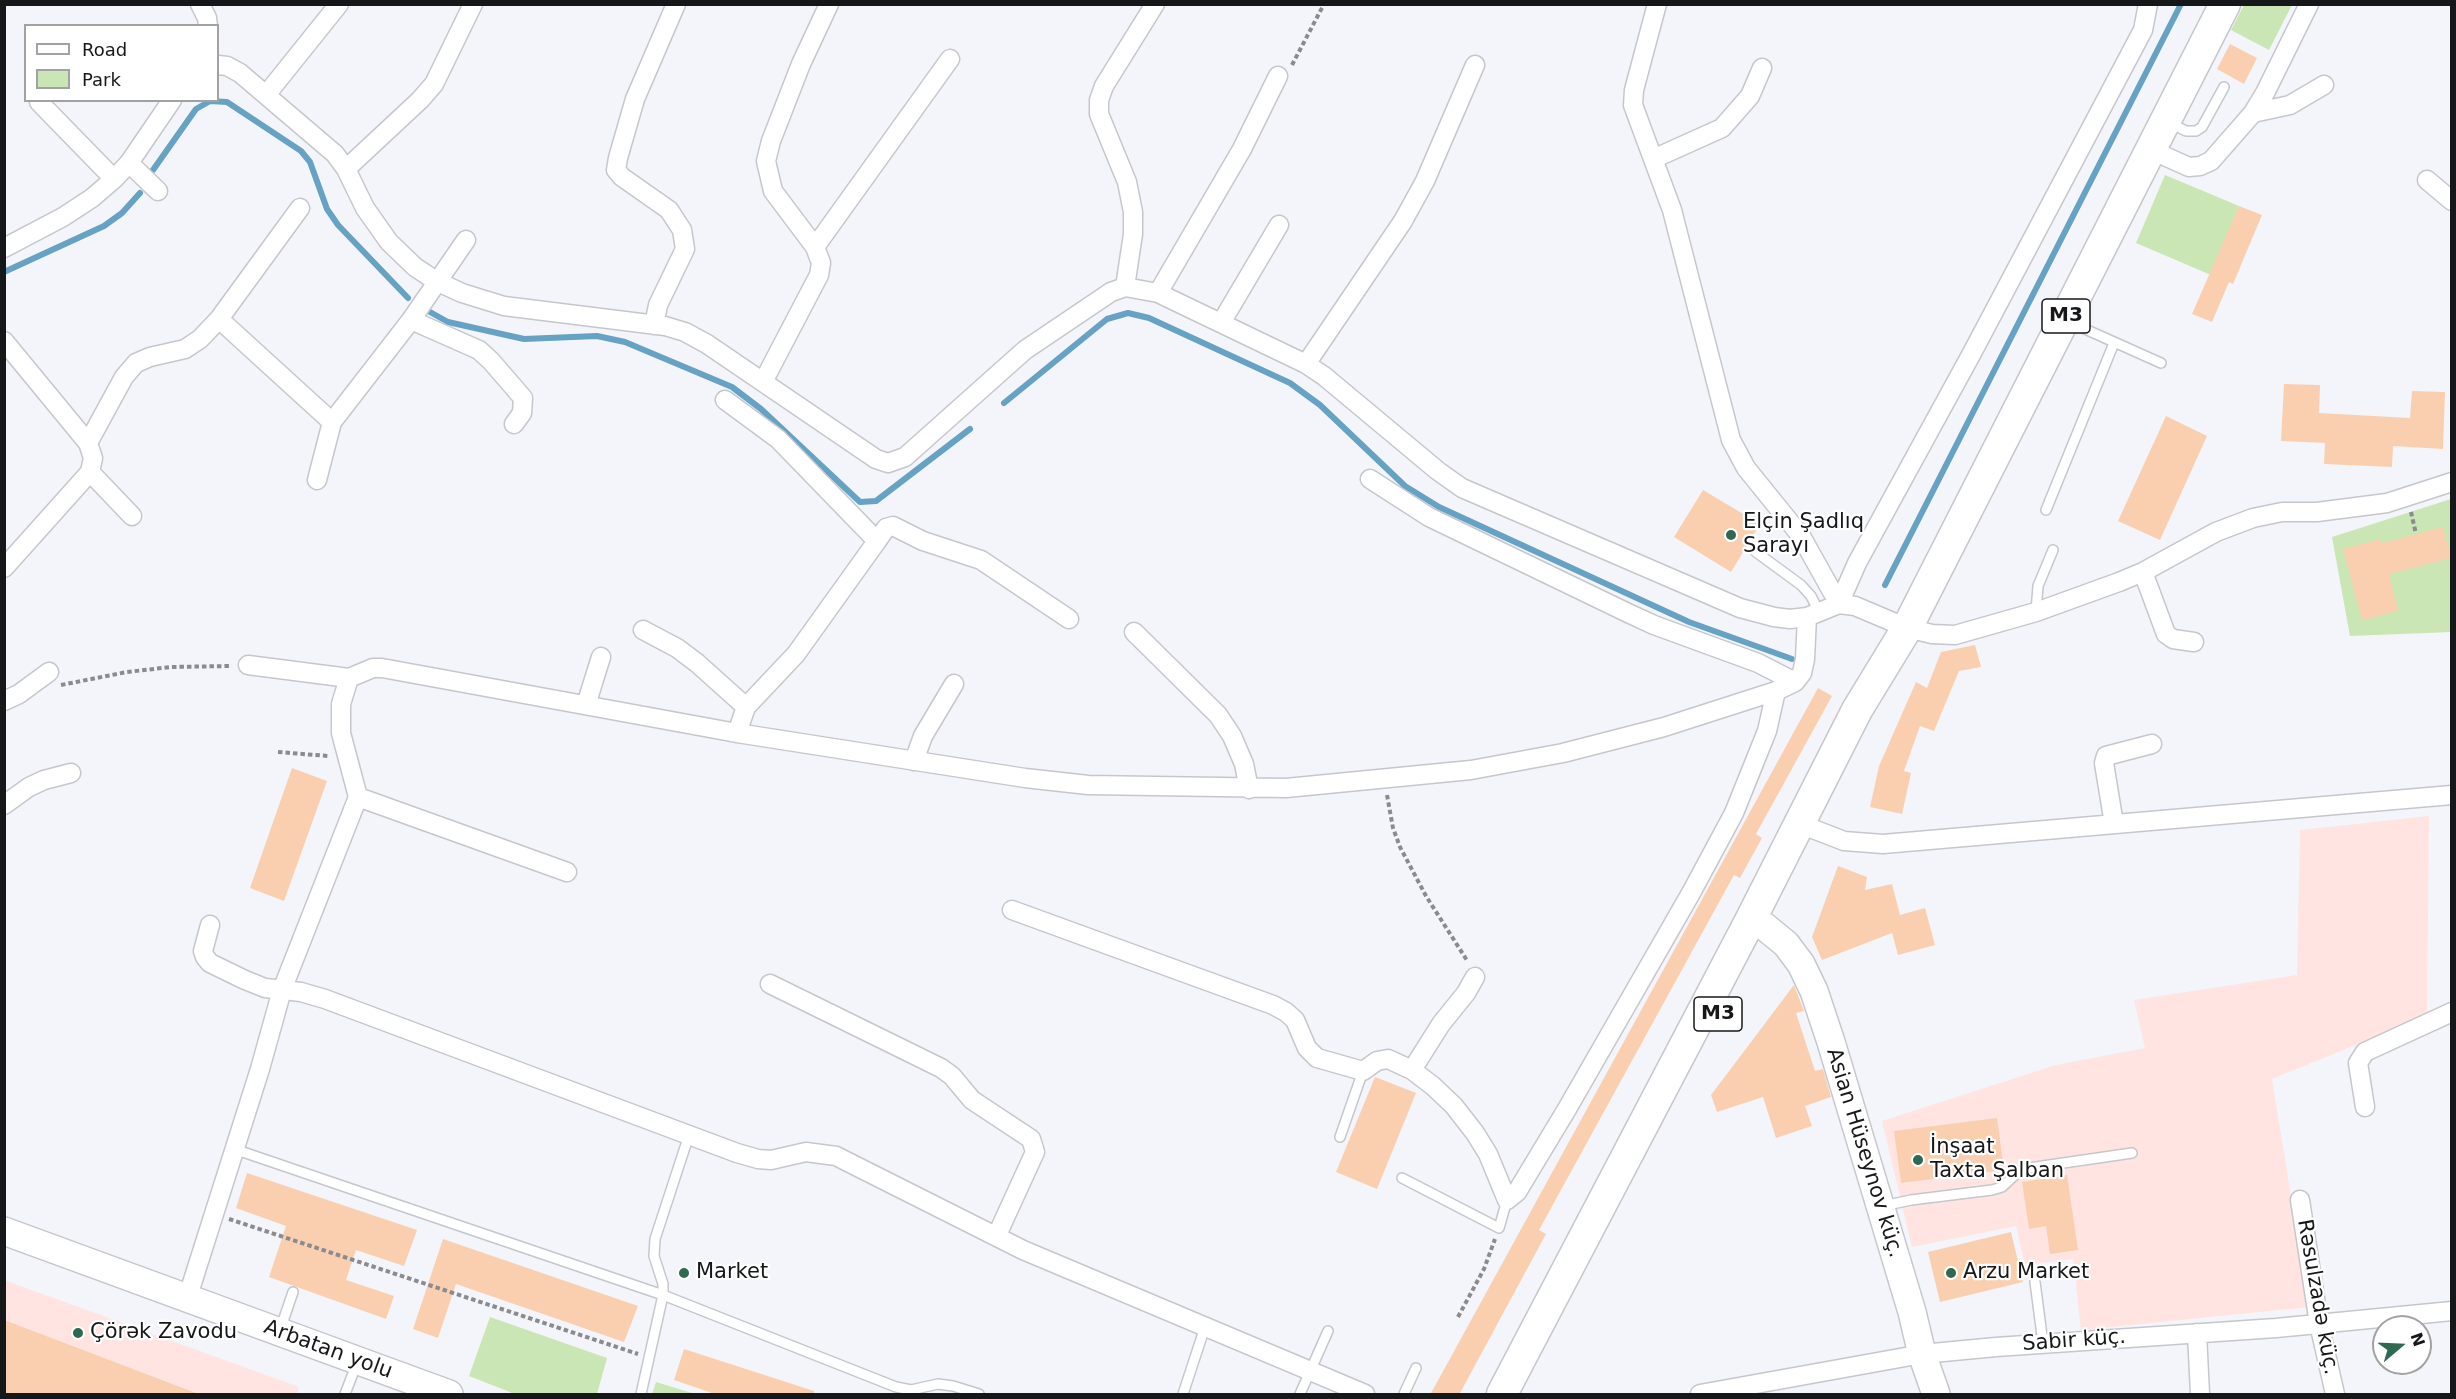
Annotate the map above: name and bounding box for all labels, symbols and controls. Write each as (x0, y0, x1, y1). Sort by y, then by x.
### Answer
legend (24, 24, 219, 102)
text: Road (82, 39, 127, 60)
text: Park (82, 69, 121, 90)
road number: M3 (2042, 299, 2090, 333)
place label: Elçin Şadlıq Sarayı (1743, 510, 1864, 560)
marker: Elçin Şadlıq Sarayı (1724, 528, 1738, 542)
road number: M3 (1694, 997, 1742, 1031)
street label: Asian Hüseynov küç. (1820, 1045, 1908, 1261)
place label: İnşaat Taxta Şalban (1930, 1135, 2064, 1185)
marker: İnşaat Taxta Şalban (1911, 1153, 1925, 1167)
street label: Rəsulzadə küç. (2291, 1217, 2343, 1377)
place label: Market (696, 1260, 768, 1286)
place label: Arzu Market (1963, 1260, 2089, 1286)
marker: Market (677, 1266, 691, 1280)
marker: Arzu Market (1944, 1266, 1958, 1280)
street label: Arbatan yolu (260, 1315, 396, 1385)
north arrow (2372, 1315, 2432, 1375)
place label: Çörək Zavodu (90, 1320, 237, 1346)
street label: Sabir küç. (2021, 1325, 2127, 1357)
marker: Çörək Zavodu (71, 1326, 85, 1340)
text: N (2406, 1330, 2429, 1349)

